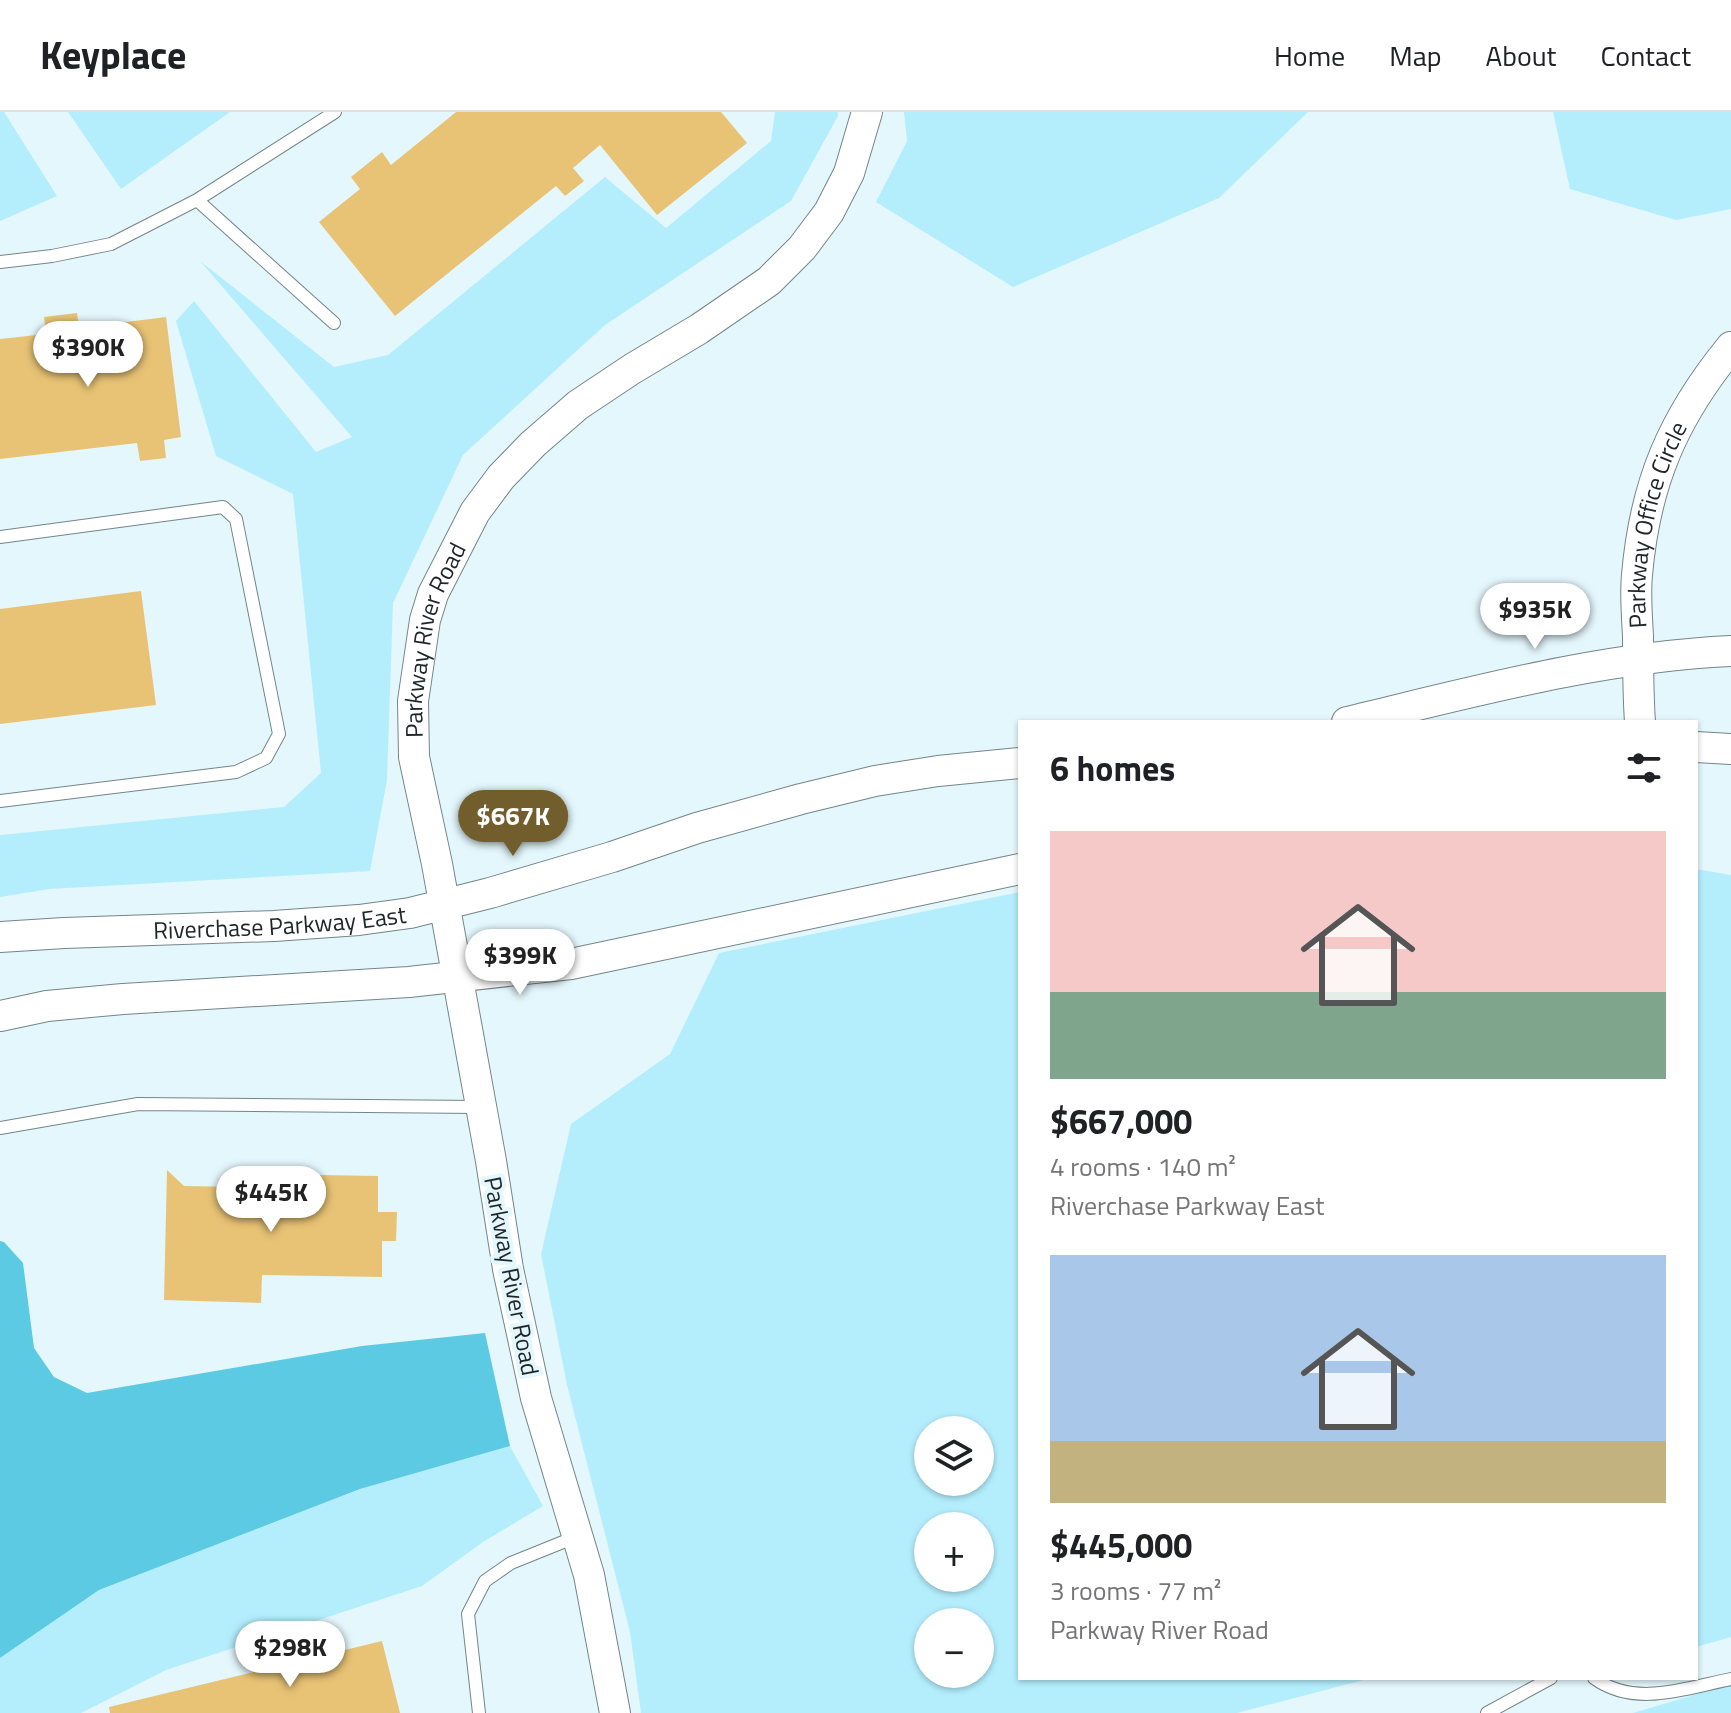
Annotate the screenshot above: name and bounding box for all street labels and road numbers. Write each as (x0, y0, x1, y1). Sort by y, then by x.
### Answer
street label: Parkway Office Circle (1618, 415, 1696, 629)
street label: Parkway River Road (395, 536, 475, 738)
street label: Riverchase Parkway East (153, 896, 409, 948)
street label: Parkway River Road (475, 1173, 549, 1379)

